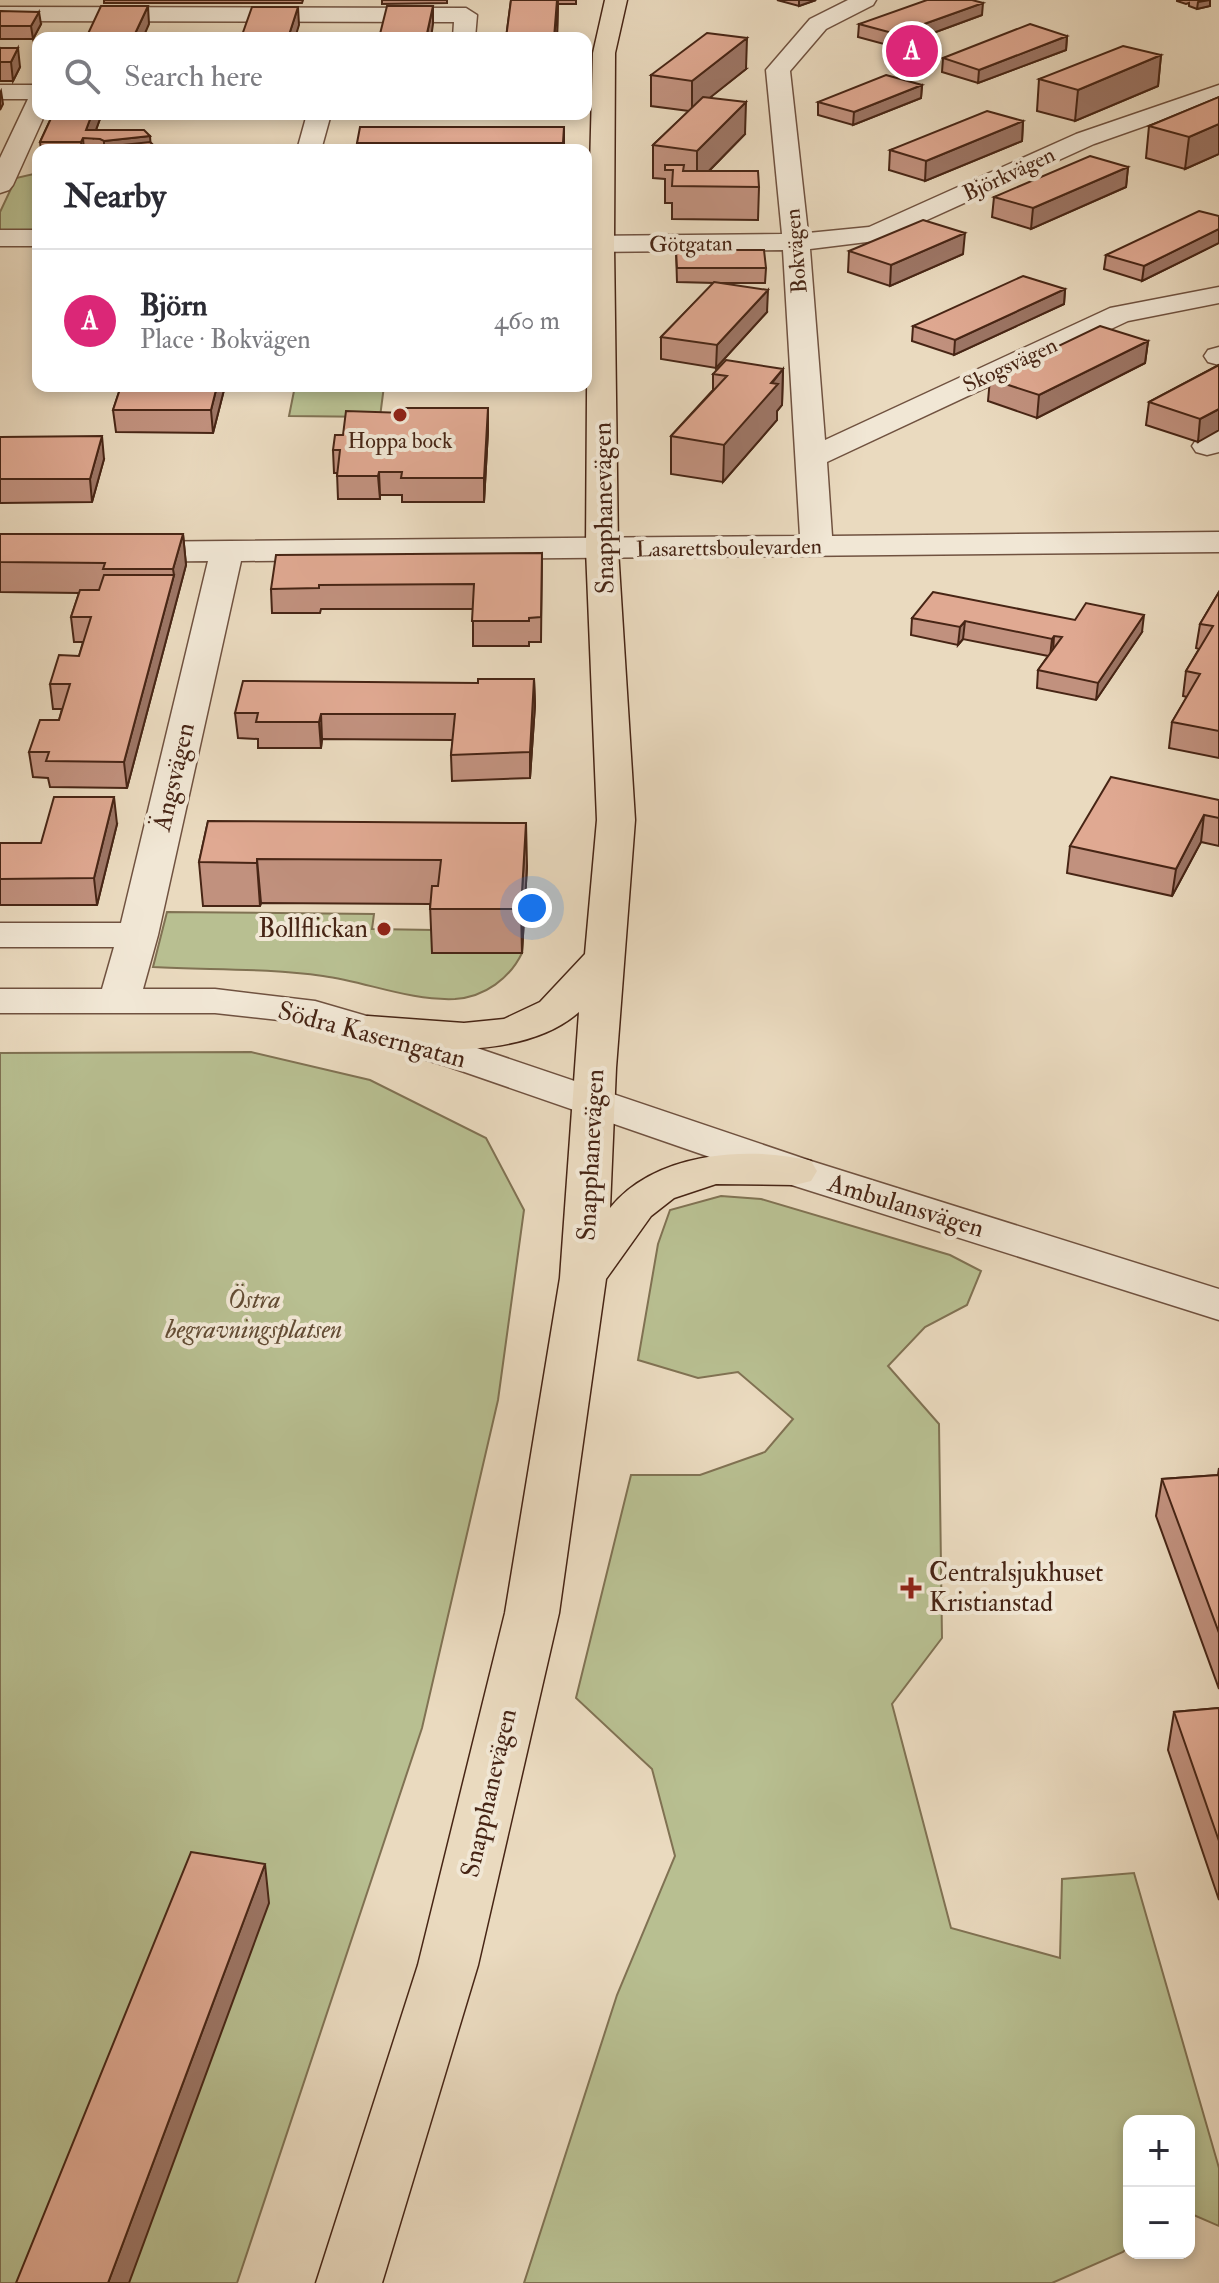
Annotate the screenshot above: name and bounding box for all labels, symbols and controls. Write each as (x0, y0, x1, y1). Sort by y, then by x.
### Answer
pin: A (886, 21, 938, 81)
search box (32, 32, 592, 120)
icon: search (60, 54, 104, 98)
text: Search here (124, 58, 263, 95)
street label: Björkvägen (958, 141, 1060, 207)
text: Nearby (64, 175, 166, 218)
street label: Bokvägen (778, 207, 814, 295)
street label: Götgatan (649, 229, 733, 259)
text: Björn (140, 287, 208, 324)
text: A (82, 305, 98, 337)
text: 460 m (494, 305, 560, 337)
text: Place · Bokvägen (140, 324, 311, 356)
street label: Skogsvägen (958, 331, 1062, 399)
marker: Hoppa bock (391, 406, 409, 424)
street label: Snapphanevägen (587, 422, 622, 594)
place label: Hoppa bock (347, 427, 453, 456)
street label: Lasarettsboulevarden (636, 532, 822, 564)
street label: Ängsvägen (145, 719, 202, 835)
your location (512, 888, 552, 928)
place label: Bollflickan (258, 913, 368, 945)
marker: Bollflickan (375, 920, 393, 938)
street label: Södra Kaserngatan (274, 995, 470, 1075)
street label: Snapphanevägen (571, 1068, 612, 1242)
street label: Ambulansvägen (823, 1167, 988, 1245)
park label: Östra begravningsplatsen (165, 1283, 342, 1346)
place label: Centralsjukhuset Kristianstad (929, 1557, 1103, 1619)
marker: Centralsjukhuset Kristianstad (900, 1577, 922, 1599)
street label: Snapphanevägen (454, 1706, 525, 1881)
map controls (1123, 2115, 1195, 2259)
button: + (1123, 2115, 1195, 2187)
button: − (1123, 2187, 1195, 2259)

